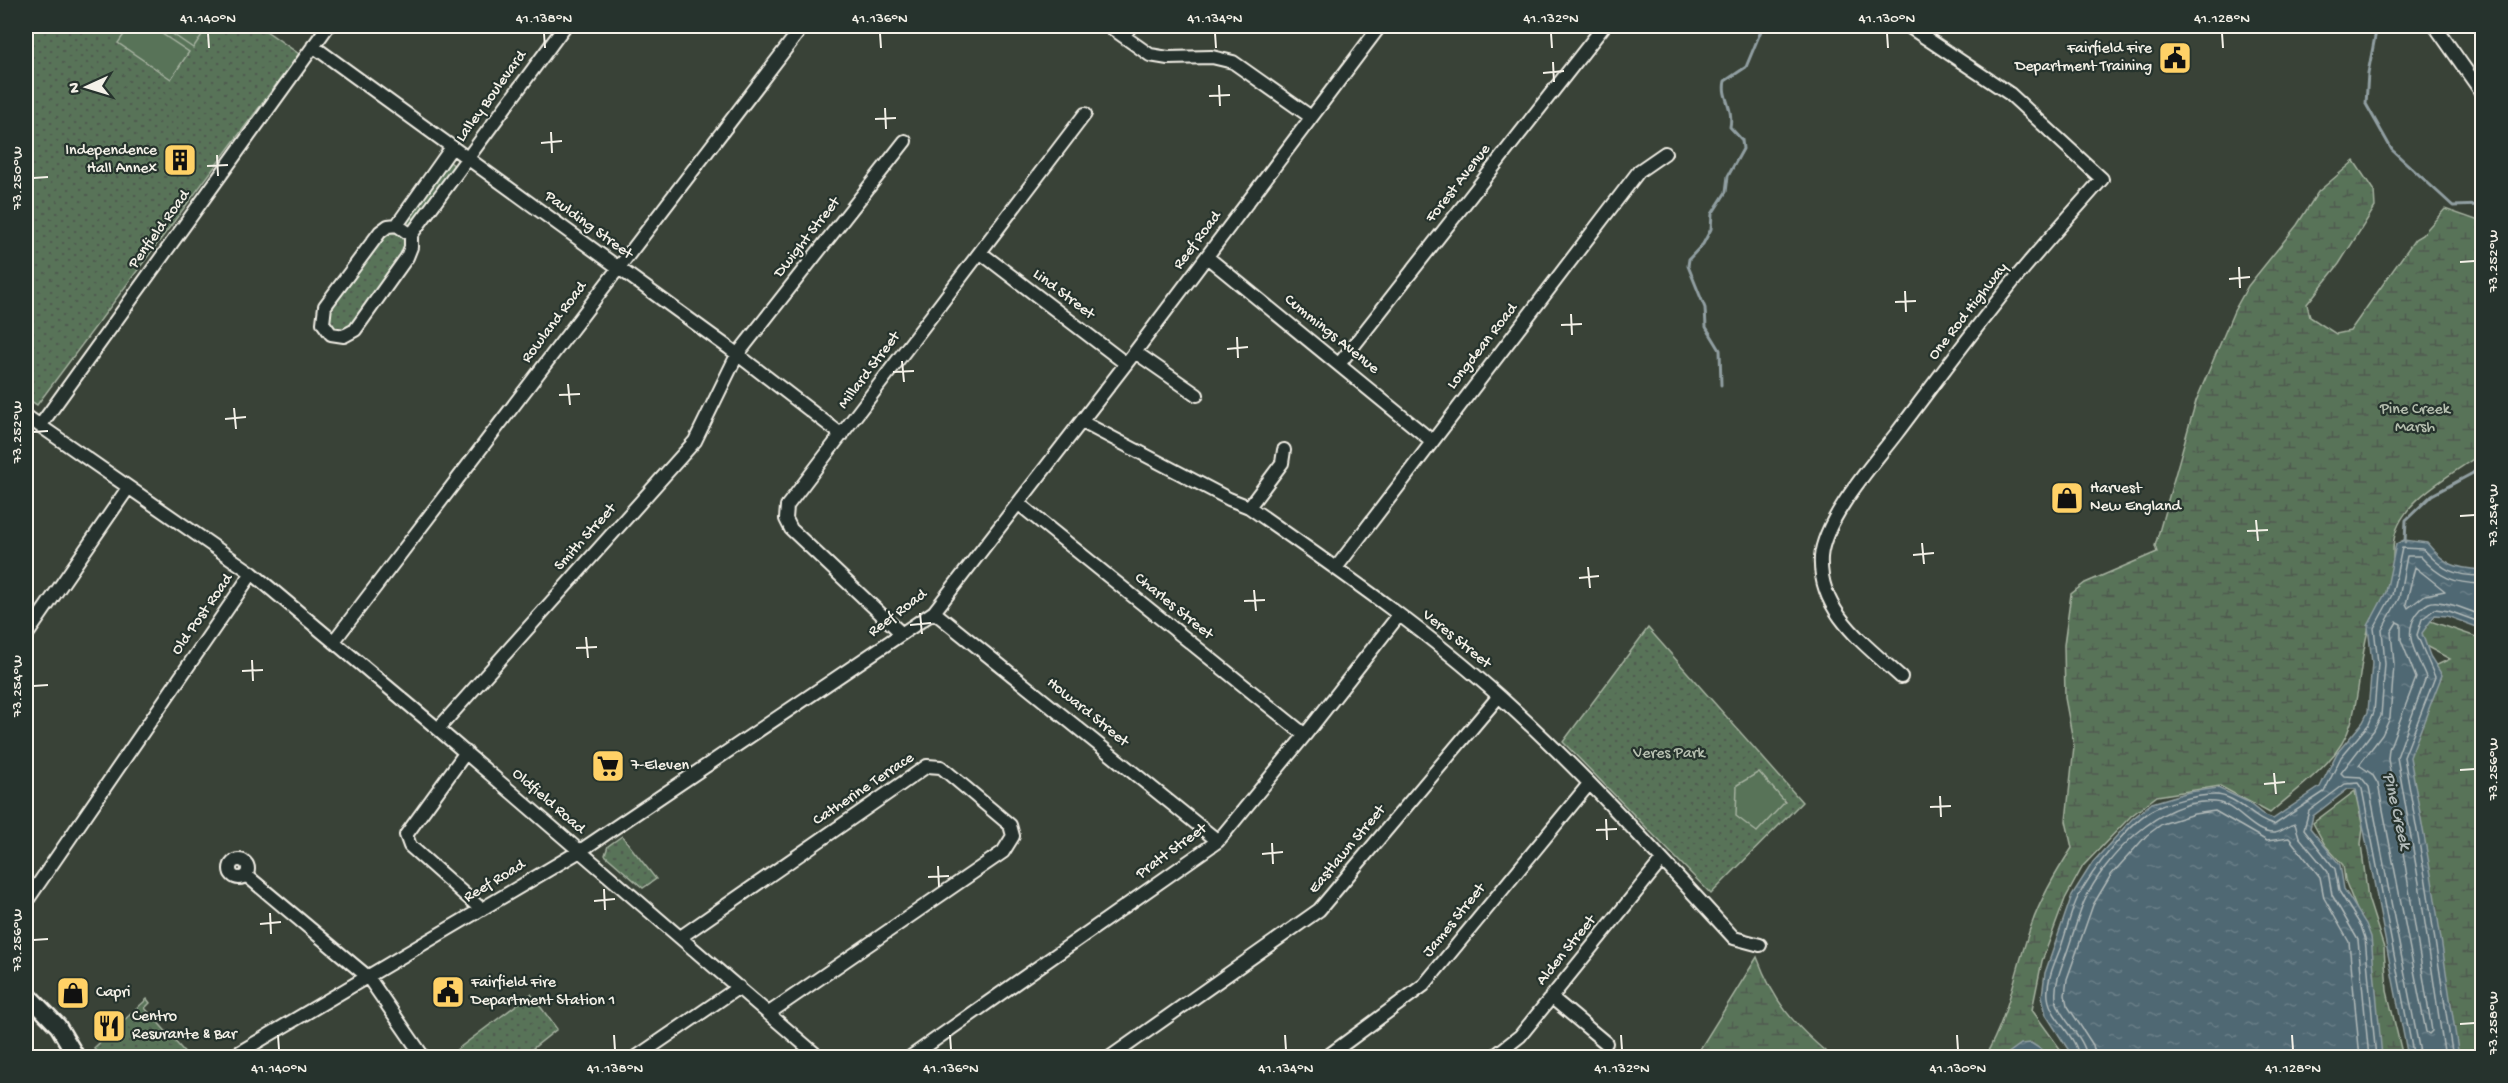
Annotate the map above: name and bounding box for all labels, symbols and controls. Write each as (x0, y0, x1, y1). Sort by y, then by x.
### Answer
text: 41.140°N (180, 10, 236, 28)
text: 41.138°N (516, 10, 572, 28)
text: 41.136°N (852, 10, 908, 28)
text: 41.134°N (1187, 10, 1243, 28)
text: 41.132°N (1523, 10, 1579, 28)
text: 41.130°N (1859, 10, 1916, 28)
text: 41.128°N (2194, 10, 2250, 28)
place label: Fairfield Fire Department Training (2014, 40, 2153, 77)
public building icon: Fairfield Fire Department Training (2157, 40, 2193, 76)
street label: Lalley Boulevard (452, 46, 533, 146)
north arrow (57, 57, 117, 117)
text: N (66, 81, 85, 94)
street label: Forest Avenue (1422, 140, 1496, 228)
place label: Independence Hall Annex (65, 142, 158, 179)
building icon: Independence Hall Annex (162, 142, 198, 178)
text: 73.250°W (9, 146, 27, 211)
street label: Penfield Road (124, 186, 196, 274)
street label: Paulding Street (539, 187, 637, 265)
street label: Dwight Street (770, 193, 846, 283)
street label: Reef Road (1170, 207, 1227, 274)
text: 73.252°W (2485, 230, 2503, 293)
street label: One Rod Highway (1925, 259, 2013, 365)
street label: Lind Street (1028, 266, 1099, 325)
street label: Rowland Road (518, 277, 593, 368)
street label: Cummings Avenue (1280, 291, 1383, 380)
street label: Longdean Road (1444, 299, 1523, 394)
street label: Millard Street (835, 327, 906, 413)
text: 73.252°W (9, 401, 27, 464)
park label: Pine Creek Marsh (2379, 401, 2452, 438)
shop icon: Harvest New England (2049, 480, 2085, 516)
place label: Harvest New England (2090, 480, 2183, 517)
text: 73.254°W (2485, 484, 2503, 547)
street label: Smith Street (551, 499, 622, 576)
street label: Old Post Road (168, 569, 239, 659)
street label: Charles Street (1130, 569, 1217, 645)
street label: Reef Road (865, 585, 932, 642)
street label: Veres Street (1417, 606, 1496, 675)
text: 73.254°W (9, 655, 27, 718)
street label: Howard Street (1042, 674, 1133, 753)
text: 73.256°W (2485, 737, 2503, 801)
park label: Veres Park (1632, 745, 1707, 764)
supermarket icon: 7-Eleven (590, 748, 626, 784)
street label: Catherine Terrace (810, 749, 919, 831)
place label: 7-Eleven (630, 757, 689, 776)
street label: Oldfield Road (508, 765, 590, 840)
water label: Pine Creek (2377, 770, 2416, 854)
street label: Eastlawn Street (1305, 801, 1392, 898)
street label: Pratt Street (1132, 819, 1212, 885)
street label: Reef Road (461, 855, 531, 908)
street label: James Street (1420, 879, 1491, 962)
text: 73.256°W (9, 908, 27, 972)
street label: Alden Street (1533, 911, 1602, 990)
public building icon: Fairfield Fire Department Station 1 (430, 974, 466, 1010)
place label: Fairfield Fire Department Station 1 (470, 974, 615, 1011)
shop icon: Capri (55, 975, 91, 1011)
place label: Capri (96, 984, 131, 1003)
text: 73.258°W (2485, 991, 2503, 1056)
restaurant icon: Centro Resurante & Bar (91, 1008, 127, 1044)
place label: Centro Resurante & Bar (132, 1008, 238, 1045)
text: 41.140°N (251, 1060, 307, 1078)
text: 41.138°N (587, 1060, 643, 1078)
text: 41.136°N (923, 1060, 979, 1078)
text: 41.134°N (1258, 1060, 1314, 1078)
text: 41.132°N (1594, 1060, 1650, 1078)
text: 41.130°N (1930, 1060, 1987, 1078)
text: 41.128°N (2265, 1060, 2321, 1078)

